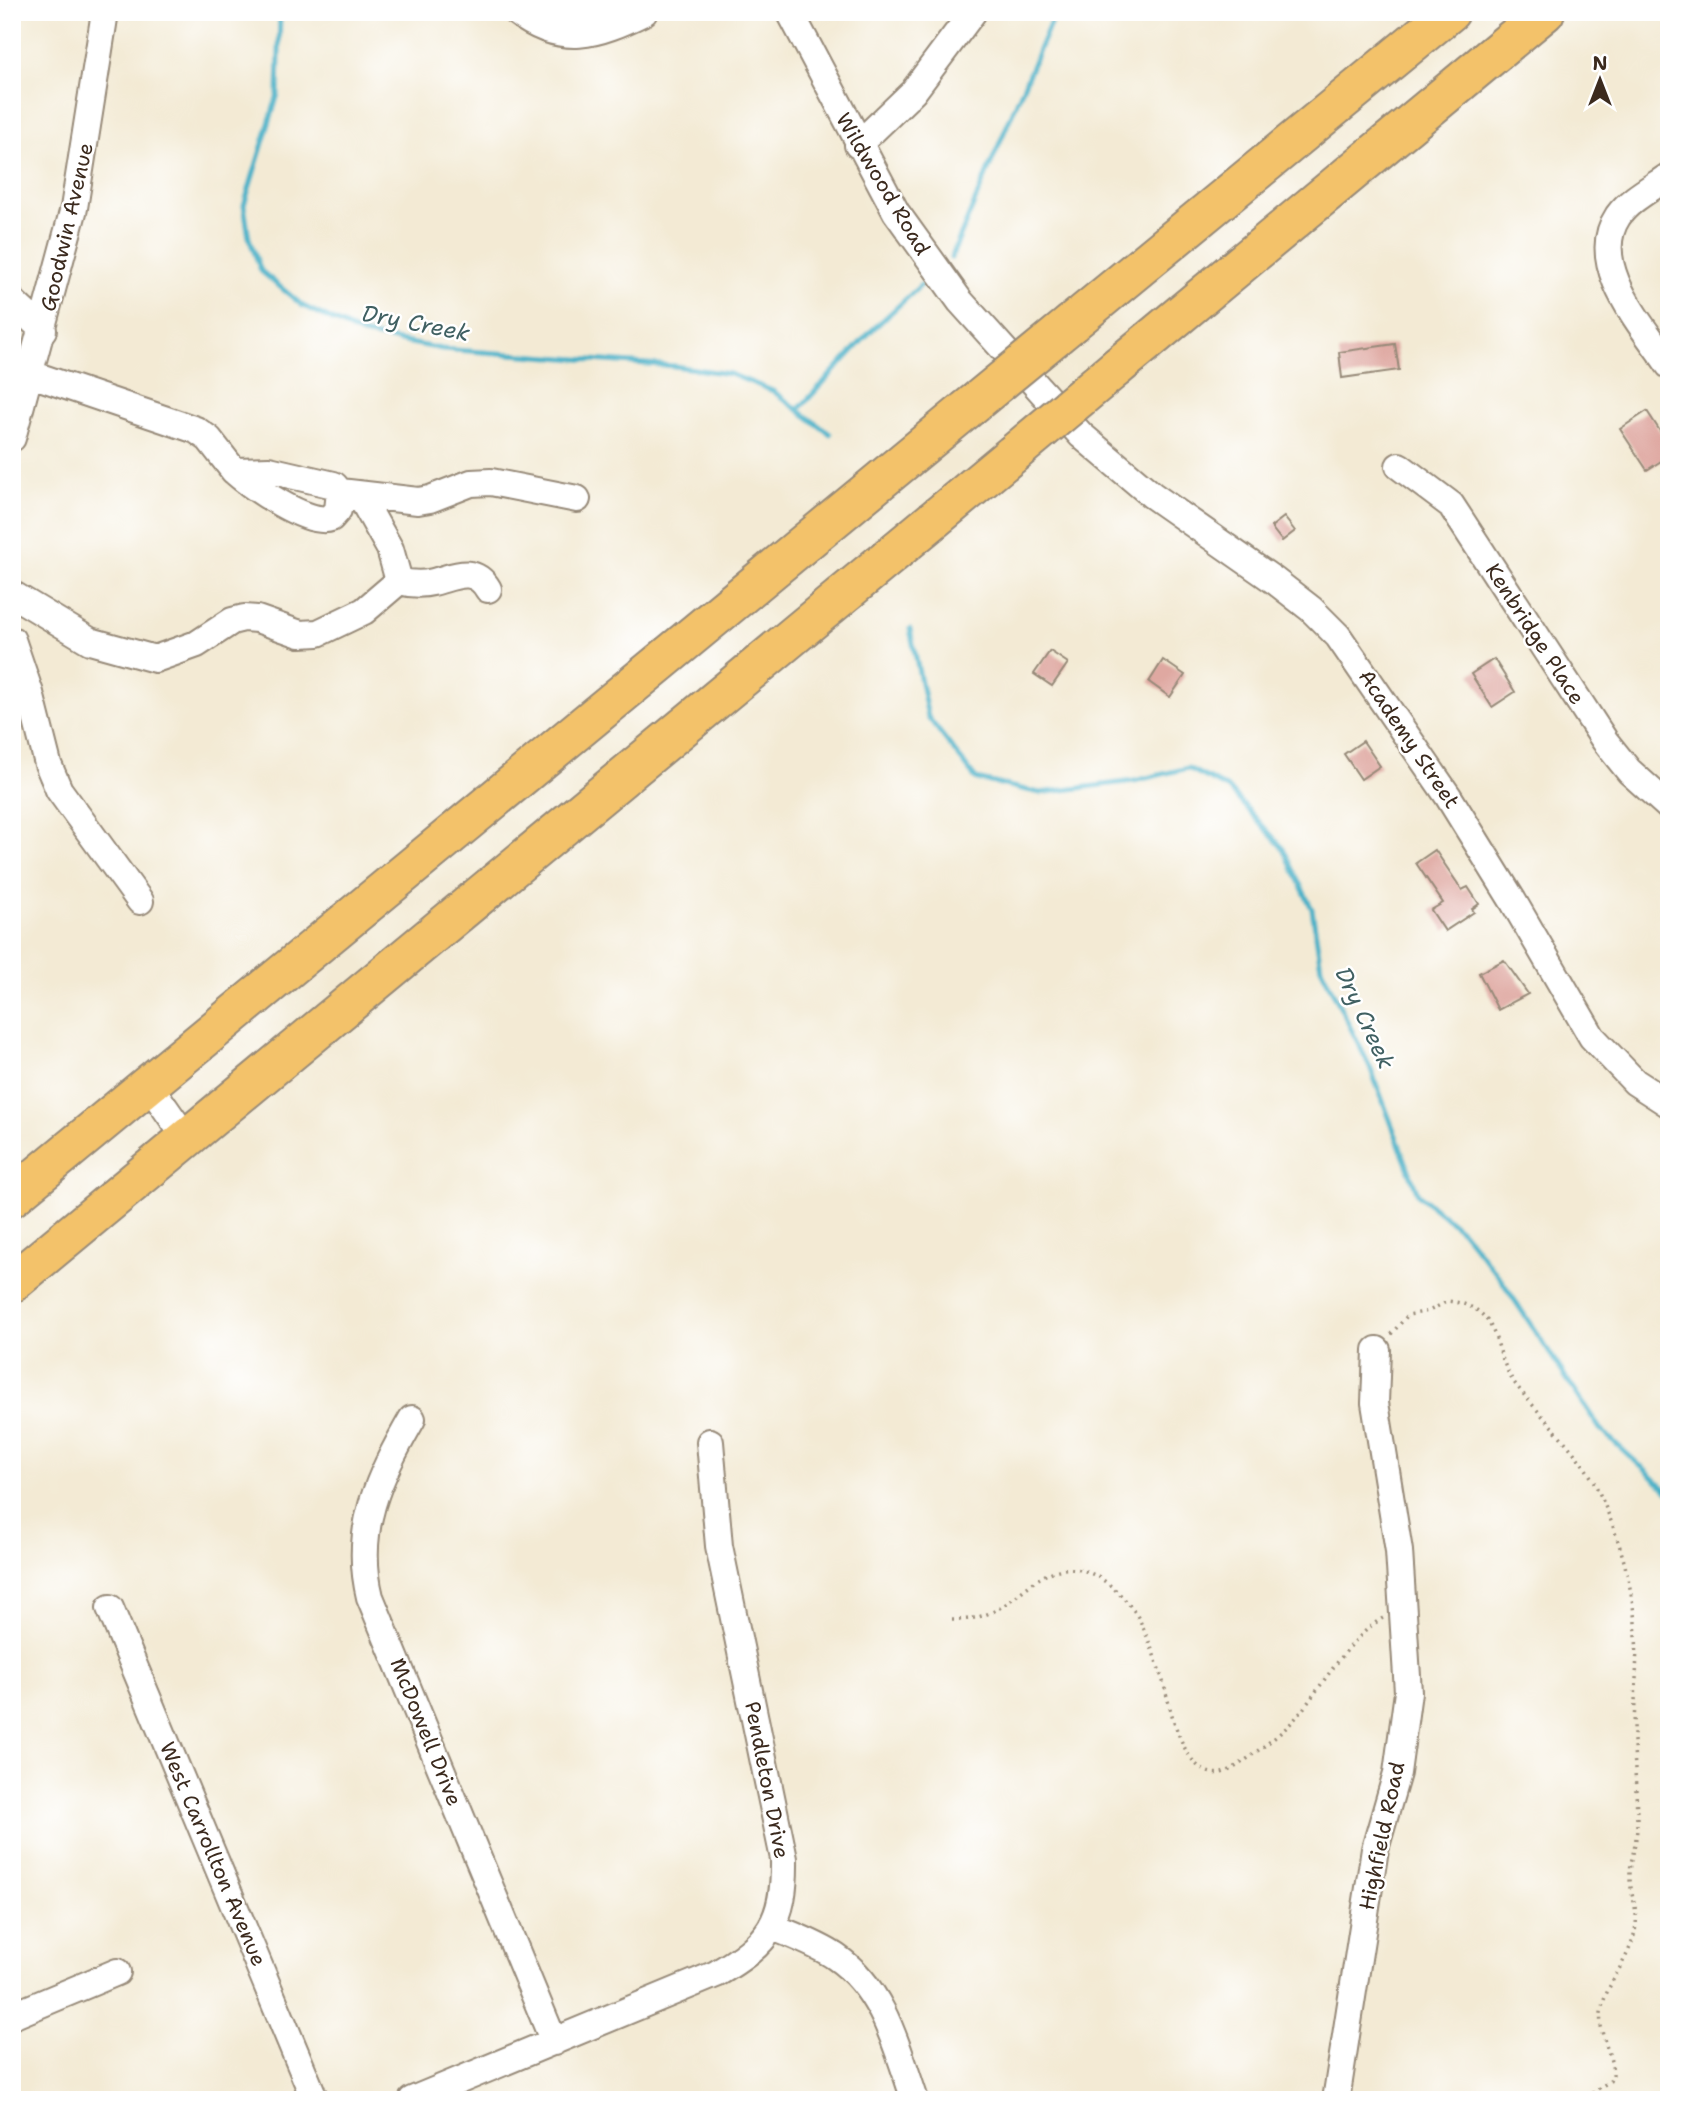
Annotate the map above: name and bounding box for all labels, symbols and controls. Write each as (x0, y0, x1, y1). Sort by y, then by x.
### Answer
north arrow (1566, 46, 1636, 116)
text: N (1592, 51, 1608, 76)
street label: Wildwood Road (829, 107, 937, 261)
street label: Goodwin Avenue (34, 140, 100, 314)
water label: Dry Creek (359, 298, 473, 348)
street label: Kenbridge Place (1479, 558, 1591, 710)
street label: Academy Street (1352, 664, 1466, 814)
water label: Dry Creek (1328, 962, 1402, 1074)
street label: McDowell Drive (384, 1654, 468, 1810)
street label: Pendleton Drive (738, 1699, 796, 1861)
street label: West Carrollton Avenue (153, 1738, 273, 1970)
street label: Highfield Road (1353, 1759, 1411, 1913)

